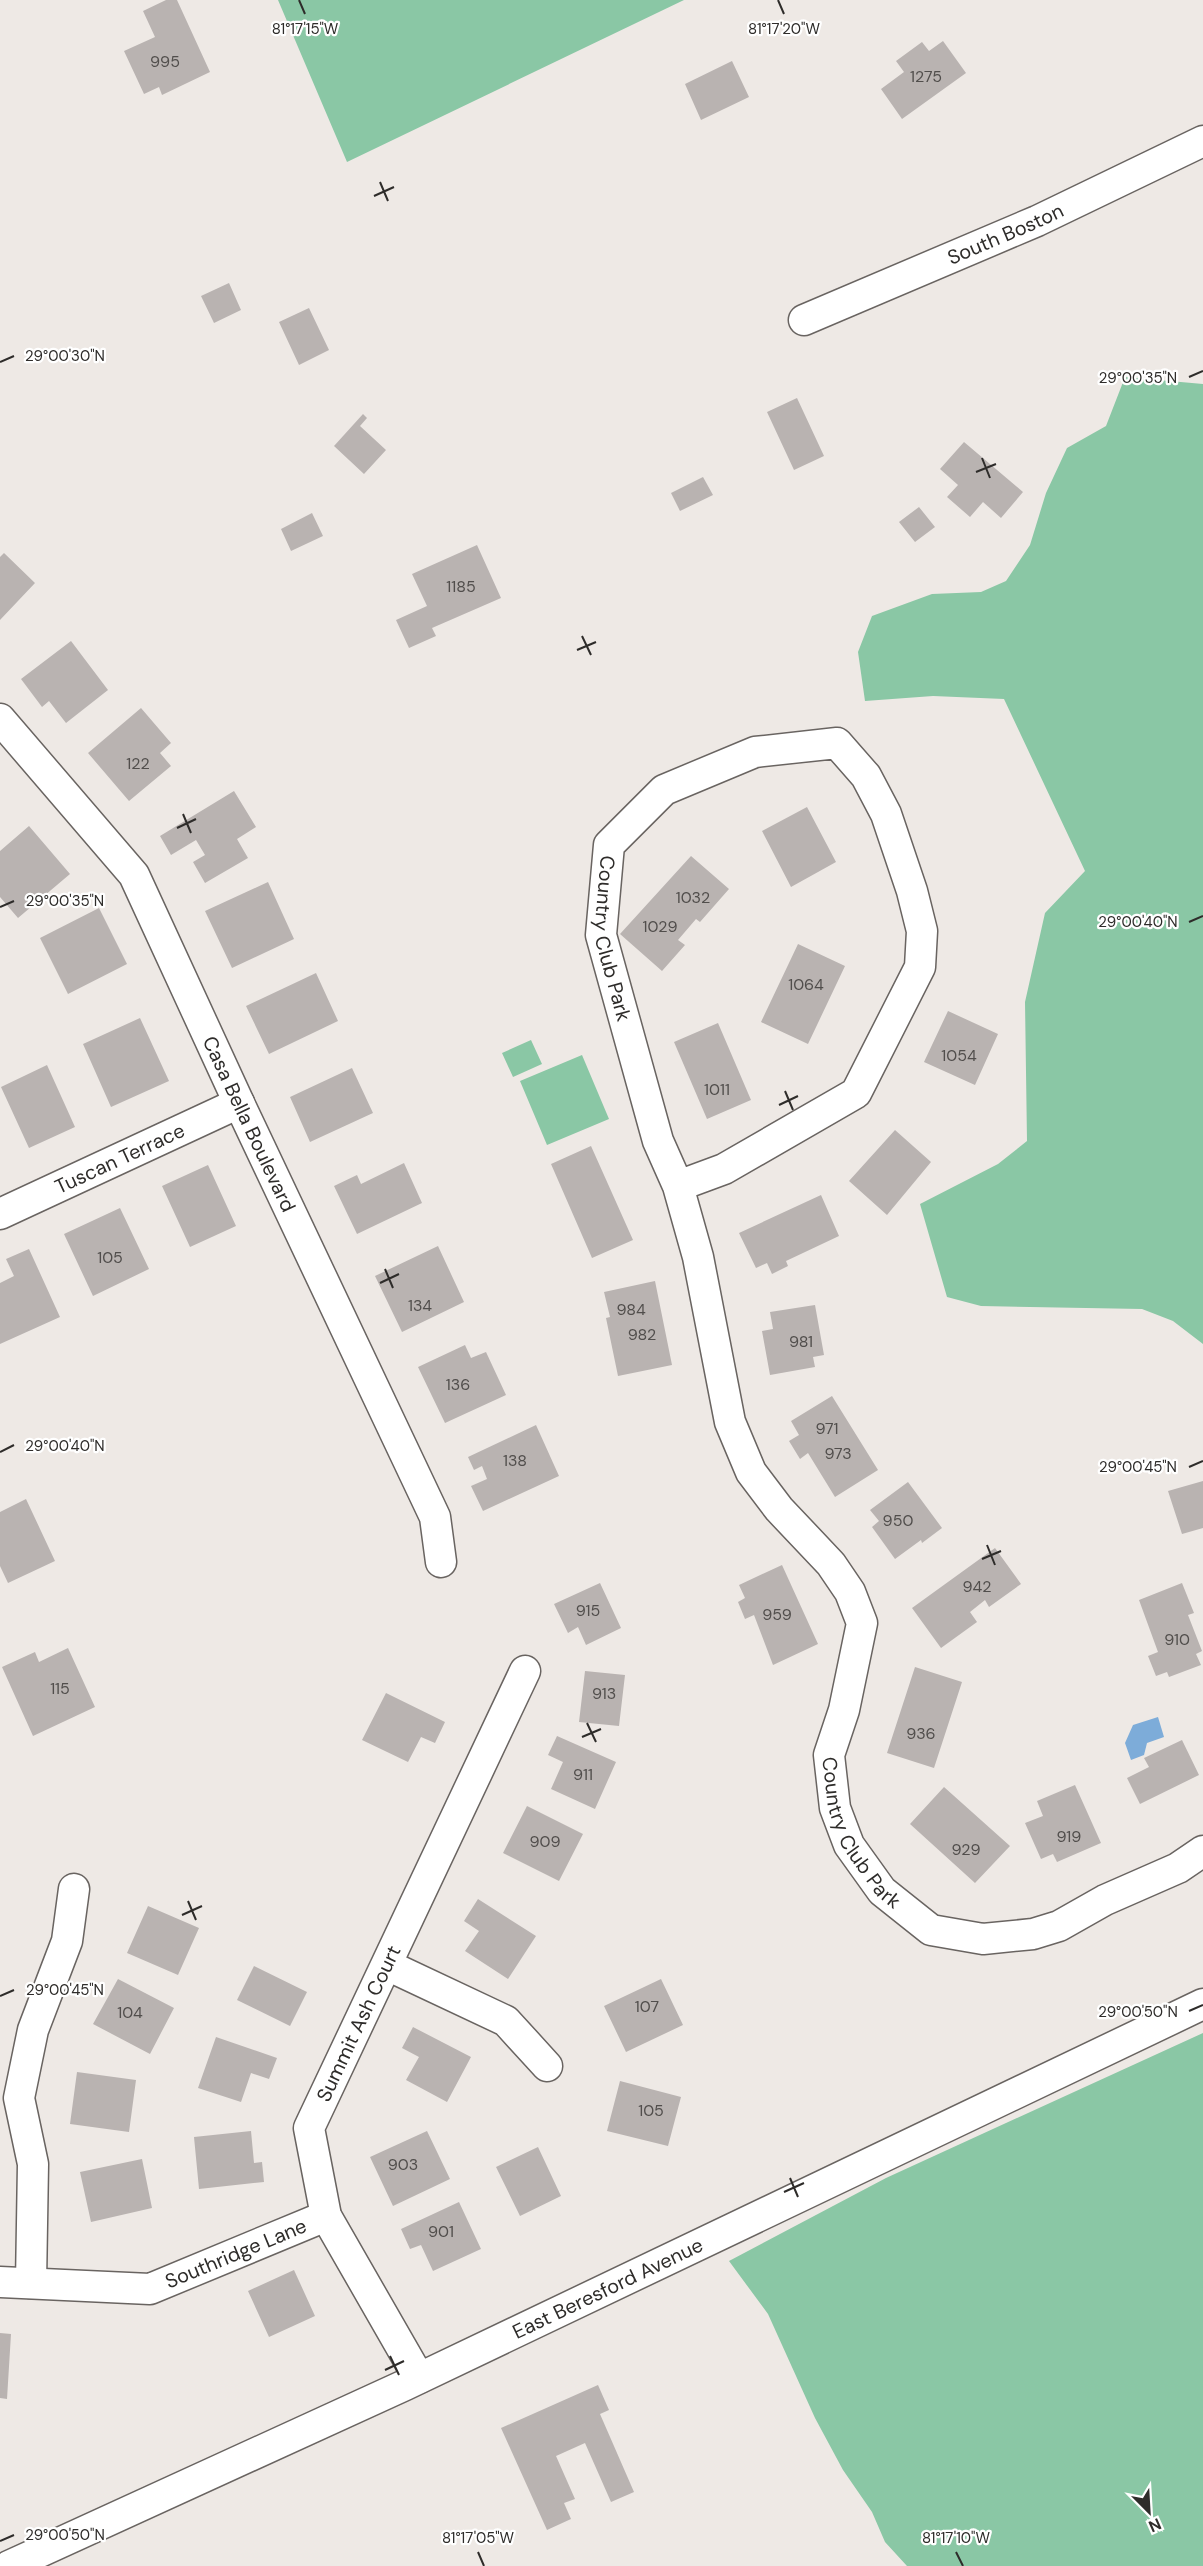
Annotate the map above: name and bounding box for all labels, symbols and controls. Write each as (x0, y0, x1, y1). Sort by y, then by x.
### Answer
text: 81°17'15"W (272, 19, 339, 39)
text: 81°17'20"W (748, 19, 820, 39)
house number: 995 (150, 51, 180, 72)
house number: 1275 (910, 66, 942, 87)
street label: South Boston (943, 197, 1068, 271)
text: 29°00'30"N (25, 346, 105, 366)
text: 29°00'35"N (1099, 368, 1177, 388)
house number: 1185 (446, 576, 476, 597)
house number: 122 (126, 753, 150, 774)
street label: Country Club Park (588, 855, 637, 1024)
house number: 1032 (676, 887, 710, 908)
text: 29°00'35"N (26, 891, 104, 911)
text: 29°00'40"N (1098, 912, 1178, 932)
house number: 1029 (643, 916, 677, 937)
house number: 1064 (788, 974, 824, 995)
street label: Casa Bella Boulevard (197, 1032, 302, 1216)
house number: 1054 (941, 1045, 977, 1066)
house number: 1011 (704, 1079, 730, 1100)
street label: Tuscan Terrace (51, 1117, 189, 1200)
house number: 105 (97, 1247, 123, 1268)
house number: 134 (408, 1295, 432, 1316)
house number: 984 (616, 1299, 646, 1320)
house number: 982 (628, 1324, 656, 1345)
house number: 981 (789, 1331, 813, 1352)
house number: 136 (446, 1374, 470, 1395)
house number: 971 (815, 1418, 839, 1439)
text: 29°00'40"N (25, 1436, 105, 1456)
house number: 973 (824, 1443, 852, 1464)
house number: 138 (503, 1450, 527, 1471)
text: 29°00'45"N (1099, 1457, 1177, 1477)
house number: 950 (883, 1510, 913, 1531)
house number: 942 (963, 1576, 991, 1597)
house number: 915 (576, 1600, 600, 1621)
house number: 959 (762, 1604, 792, 1625)
house number: 910 (1164, 1629, 1190, 1650)
house number: 115 (50, 1678, 70, 1699)
house number: 913 (592, 1683, 616, 1704)
house number: 936 (906, 1723, 936, 1744)
street label: Country Club Park (816, 1755, 906, 1914)
house number: 911 (573, 1764, 593, 1785)
house number: 919 (1057, 1826, 1081, 1847)
house number: 909 (529, 1831, 561, 1852)
house number: 929 (952, 1839, 980, 1860)
street label: Summit Ash Court (310, 1941, 406, 2106)
text: 29°00'45"N (26, 1980, 104, 2000)
house number: 107 (635, 1996, 659, 2017)
house number: 104 (117, 2002, 143, 2023)
text: 29°00'50"N (1098, 2002, 1178, 2022)
house number: 105 (638, 2100, 664, 2121)
house number: 903 (388, 2154, 418, 2175)
street label: Southridge Lane (161, 2213, 310, 2294)
house number: 901 (428, 2221, 454, 2242)
street label: East Beresford Avenue (508, 2232, 707, 2345)
north arrow (1119, 2482, 1179, 2542)
text: N (1145, 2513, 1164, 2537)
text: 29°00'50"N (25, 2525, 105, 2545)
text: 81°17'05"W (442, 2528, 515, 2548)
text: 81°17'10"W (922, 2528, 990, 2548)

